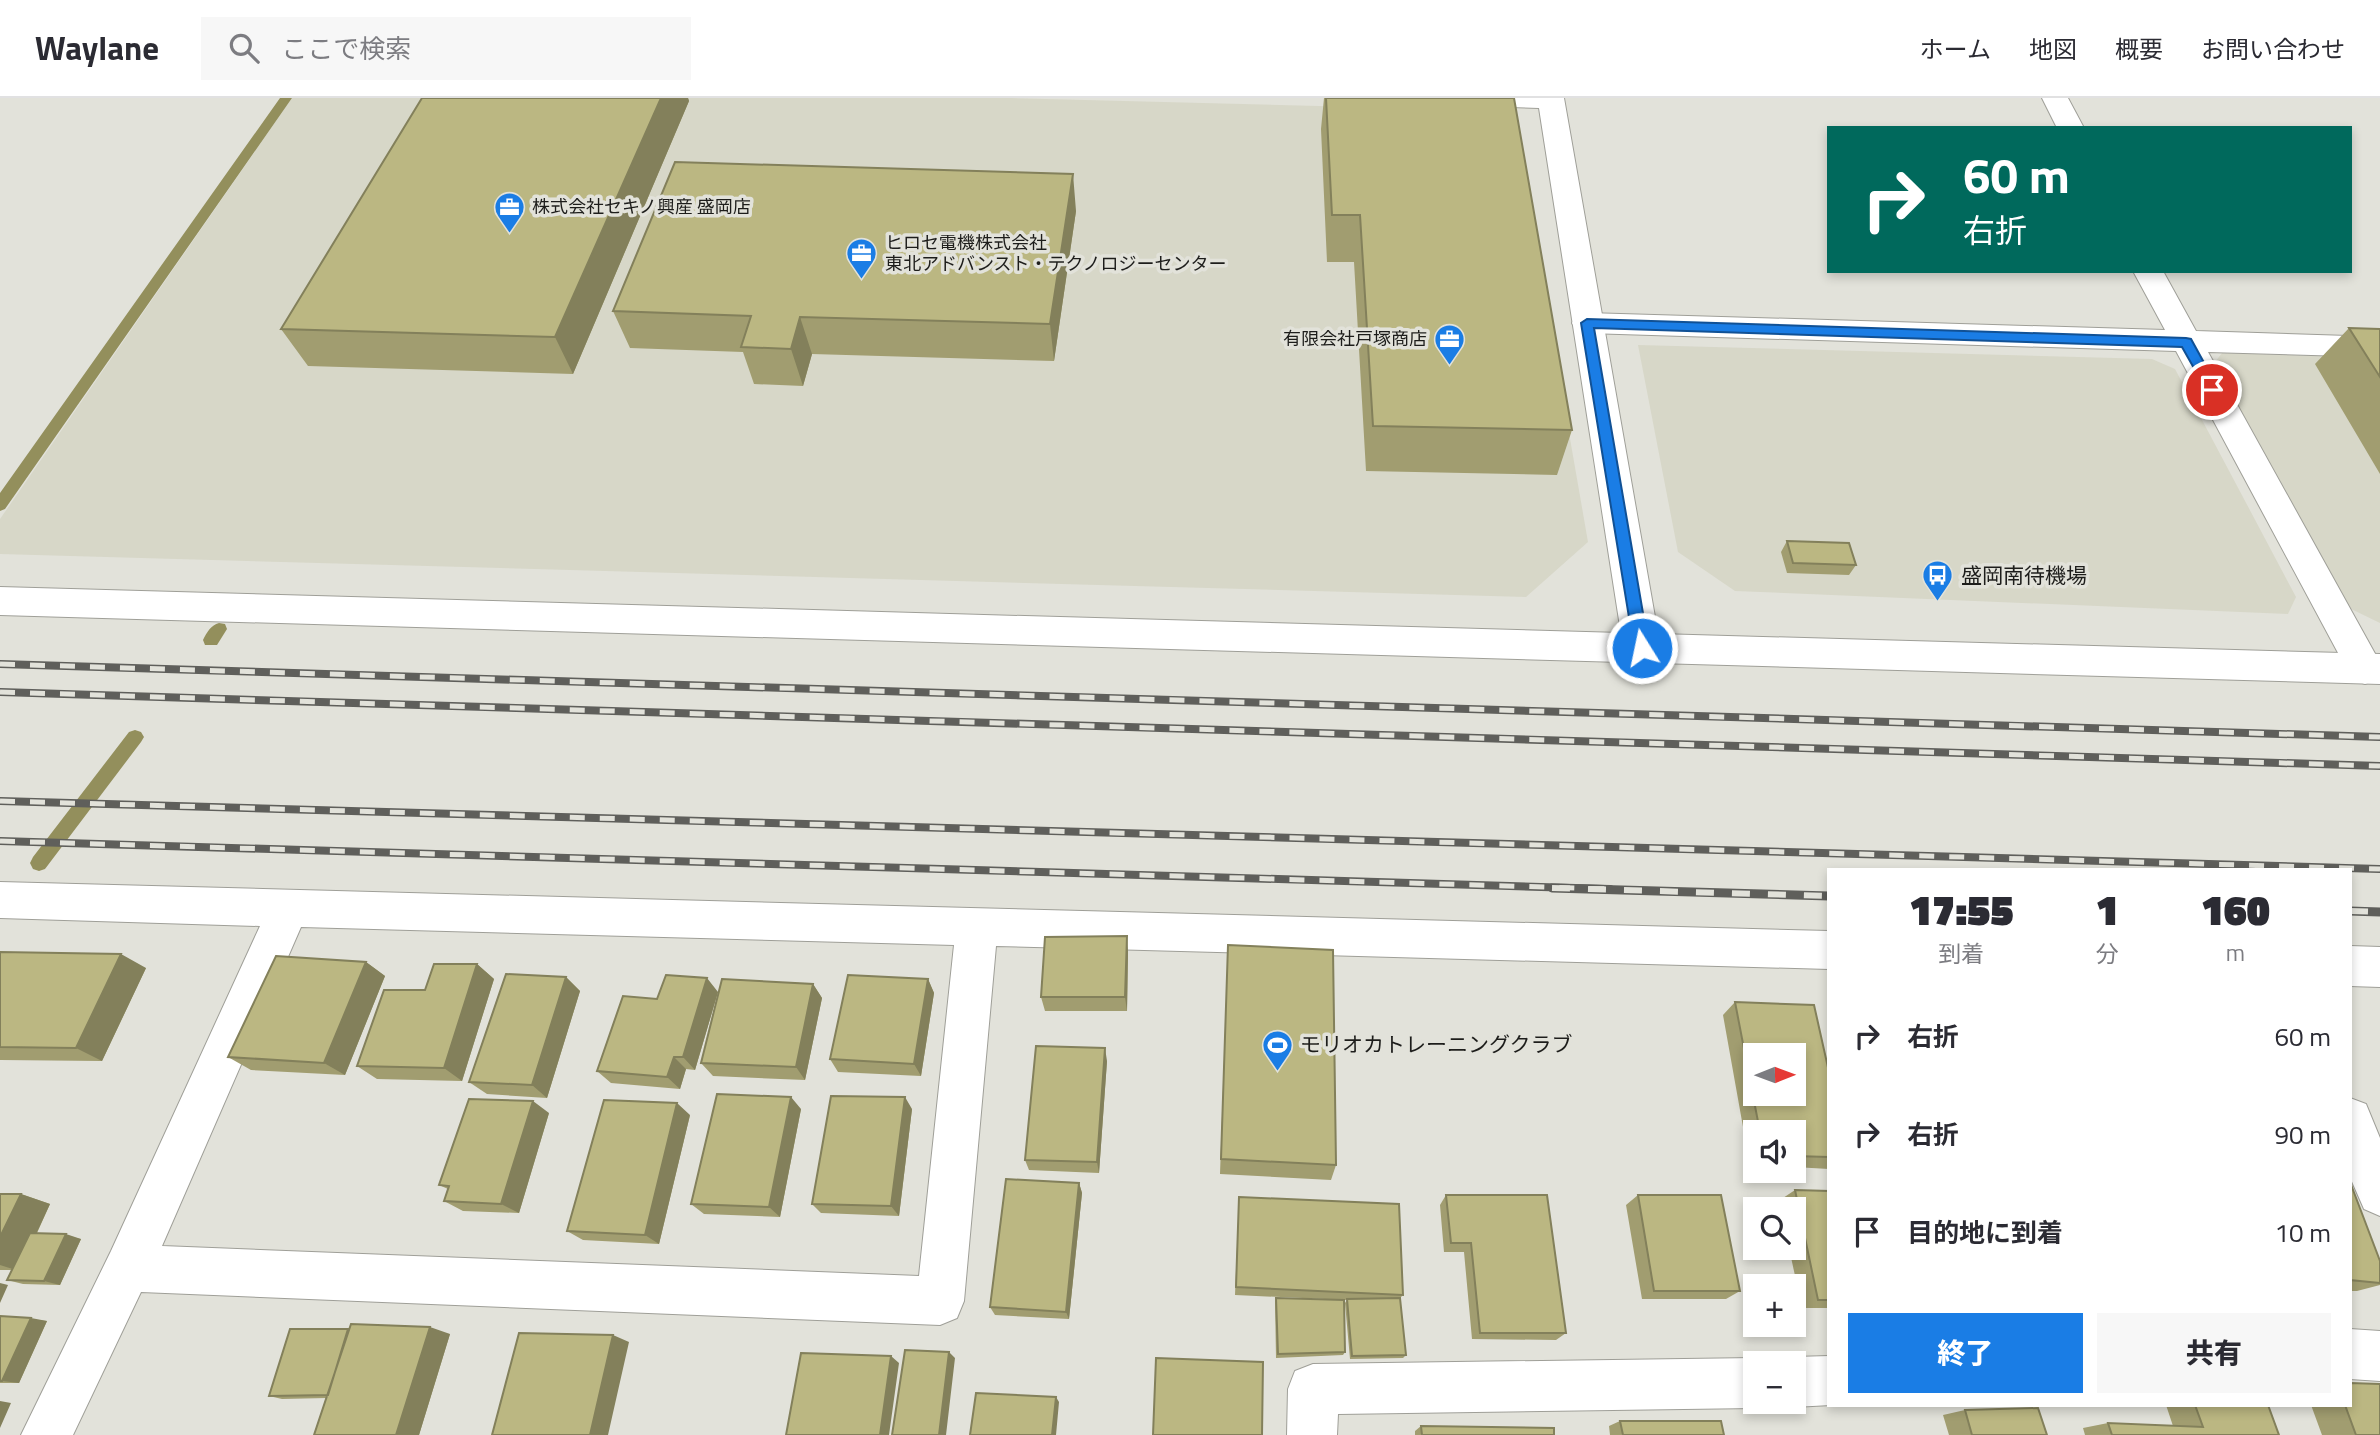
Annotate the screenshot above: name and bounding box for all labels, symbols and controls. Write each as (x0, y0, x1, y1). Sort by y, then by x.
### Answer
search box (201, 17, 691, 80)
text: Waylane (35, 23, 159, 73)
icon: search (225, 29, 263, 67)
text: ここで検索 (281, 29, 411, 68)
text: ホーム (1920, 31, 1991, 67)
text: 地図 (2029, 31, 2077, 67)
text: 概要 (2115, 31, 2163, 67)
text: お問い合わせ (2201, 31, 2345, 67)
text: 60 m (1963, 137, 2070, 212)
icon: right (1848, 154, 1939, 245)
office icon: 株式会社セキノ興産 盛岡店 (492, 190, 526, 234)
place label: 株式会社セキノ興産 盛岡店 (532, 193, 751, 220)
text: 右折 (1963, 206, 2027, 254)
place label: ヒロセ電機株式会社 東北アドバンスト・テクノロジーセンター (885, 229, 1226, 277)
office icon: ヒロセ電機株式会社 東北アドバンスト・テクノロジーセンター (845, 236, 879, 280)
office icon: 有限会社戸塚商店 (1433, 322, 1467, 366)
place label: 有限会社戸塚商店 (1283, 325, 1427, 352)
pin (2182, 360, 2242, 420)
icon: arrive (2193, 371, 2231, 409)
bus stop icon: 盛岡南待機場 (1921, 559, 1955, 603)
place label: 盛岡南待機場 (1961, 559, 2087, 591)
position arrow (1605, 611, 1679, 685)
text: 17:55 (1909, 877, 2014, 941)
text: 1 (2096, 877, 2119, 941)
text: 160 (2201, 877, 2270, 941)
text: m (2226, 935, 2245, 970)
text: 到着 (1938, 936, 1984, 971)
text: 分 (2096, 936, 2119, 971)
icon: right (1848, 1017, 1886, 1055)
text: 右折 (1907, 1017, 1959, 1056)
text: 60 m (2274, 1017, 2331, 1056)
sports icon: モリオカトレーニングクラブ (1260, 1028, 1294, 1072)
place label: モリオカトレーニングクラブ (1300, 1028, 1573, 1060)
north arrow (1743, 1043, 1806, 1106)
map controls (1743, 1043, 1806, 1414)
icon: right (1848, 1115, 1886, 1153)
text: 右折 (1907, 1115, 1959, 1154)
text: 90 m (2274, 1115, 2331, 1154)
button: sound (1743, 1120, 1806, 1183)
button: search (1743, 1197, 1806, 1260)
icon: arrive (1848, 1213, 1886, 1251)
text: 目的地に到着 (1907, 1213, 2063, 1252)
text: 10 m (2274, 1213, 2331, 1252)
button: + (1743, 1274, 1806, 1337)
button: 終了 (1848, 1313, 2083, 1393)
button: 共有 (2097, 1313, 2331, 1393)
button: − (1743, 1351, 1806, 1414)

